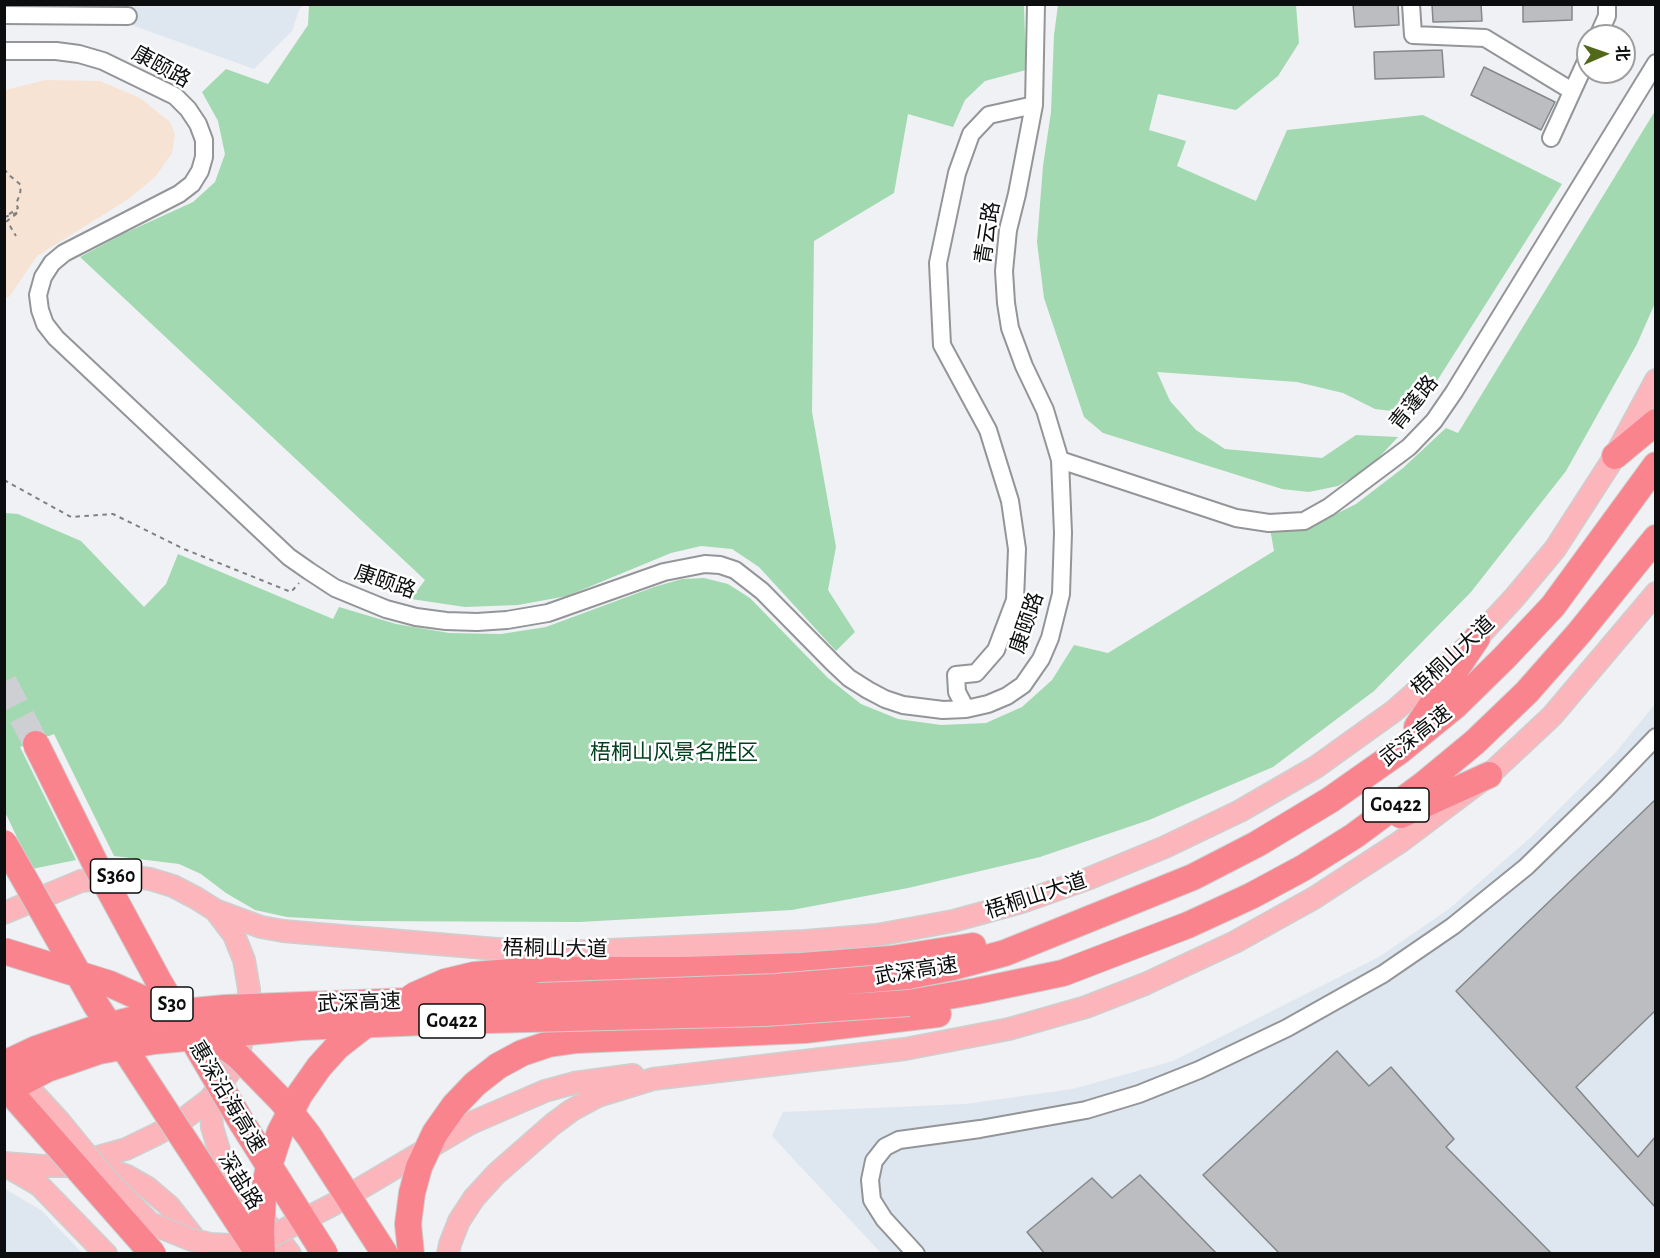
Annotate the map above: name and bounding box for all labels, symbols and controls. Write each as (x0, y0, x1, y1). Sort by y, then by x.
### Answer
north arrow (1576, 24, 1636, 84)
street label: 康颐路 (127, 41, 195, 93)
text: 北 (1614, 45, 1630, 62)
street label: 青云路 (971, 200, 1005, 266)
street label: 青蓬路 (1384, 371, 1444, 435)
street label: 康颐路 (351, 560, 419, 604)
street label: 康颐路 (1005, 589, 1049, 657)
street label: 梧桐山大道 (1406, 611, 1500, 701)
street label: 武深高速 (1375, 700, 1457, 772)
park label: 梧桐山风景名胜区 (590, 740, 758, 766)
road number: G0422 (1363, 788, 1429, 822)
road number: S360 (90, 859, 142, 893)
street label: 梧桐山大道 (982, 868, 1090, 924)
street label: 梧桐山大道 (502, 935, 608, 963)
street label: 武深高速 (873, 952, 959, 990)
road number: S30 (151, 987, 193, 1021)
street label: 武深高速 (317, 989, 401, 1017)
road number: G0422 (419, 1004, 485, 1038)
street label: 惠深沿海高速 (184, 1037, 270, 1157)
street label: 深盐路 (213, 1148, 267, 1214)

